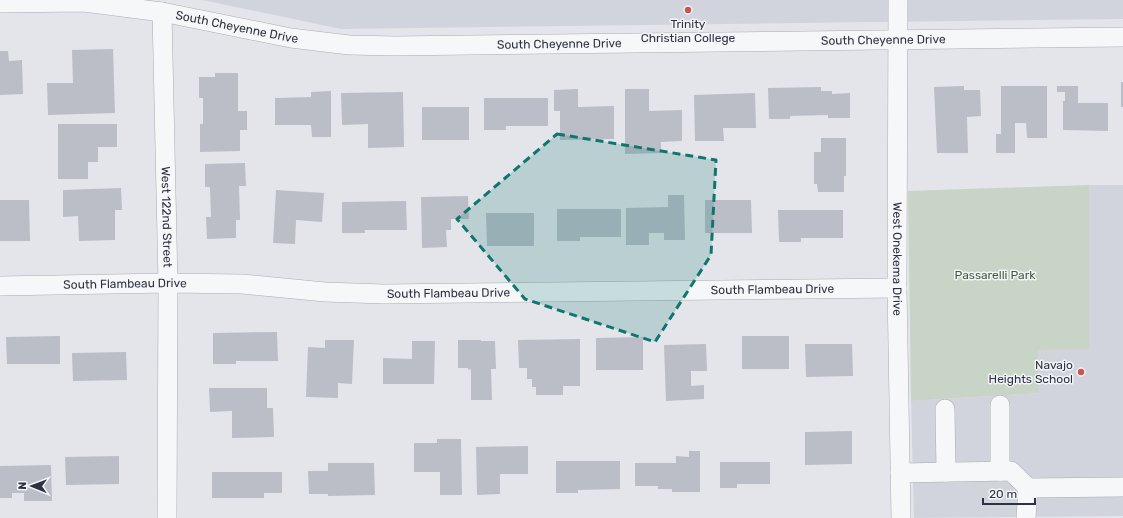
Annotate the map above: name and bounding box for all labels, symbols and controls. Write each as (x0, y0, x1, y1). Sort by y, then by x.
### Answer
marker: Trinity Christian College (683, 5, 693, 15)
street label: South Cheyenne Drive (174, 8, 299, 46)
place label: Trinity Christian College (641, 17, 736, 45)
street label: South Cheyenne Drive (821, 32, 946, 48)
street label: South Cheyenne Drive (497, 36, 622, 52)
street label: West 122nd Street (158, 166, 175, 268)
street label: West Onekema Drive (890, 202, 904, 316)
park label: Passarelli Park (955, 268, 1036, 282)
street label: South Flambeau Drive (63, 276, 187, 292)
street label: South Flambeau Drive (711, 282, 835, 297)
street label: South Flambeau Drive (387, 286, 511, 301)
place label: Navajo Heights School (989, 358, 1073, 386)
marker: Navajo Heights School (1076, 367, 1086, 377)
north arrow (12, 466, 52, 506)
scale bar (983, 480, 1035, 506)
text: N (16, 482, 29, 490)
text: 20 m (989, 487, 1017, 501)

